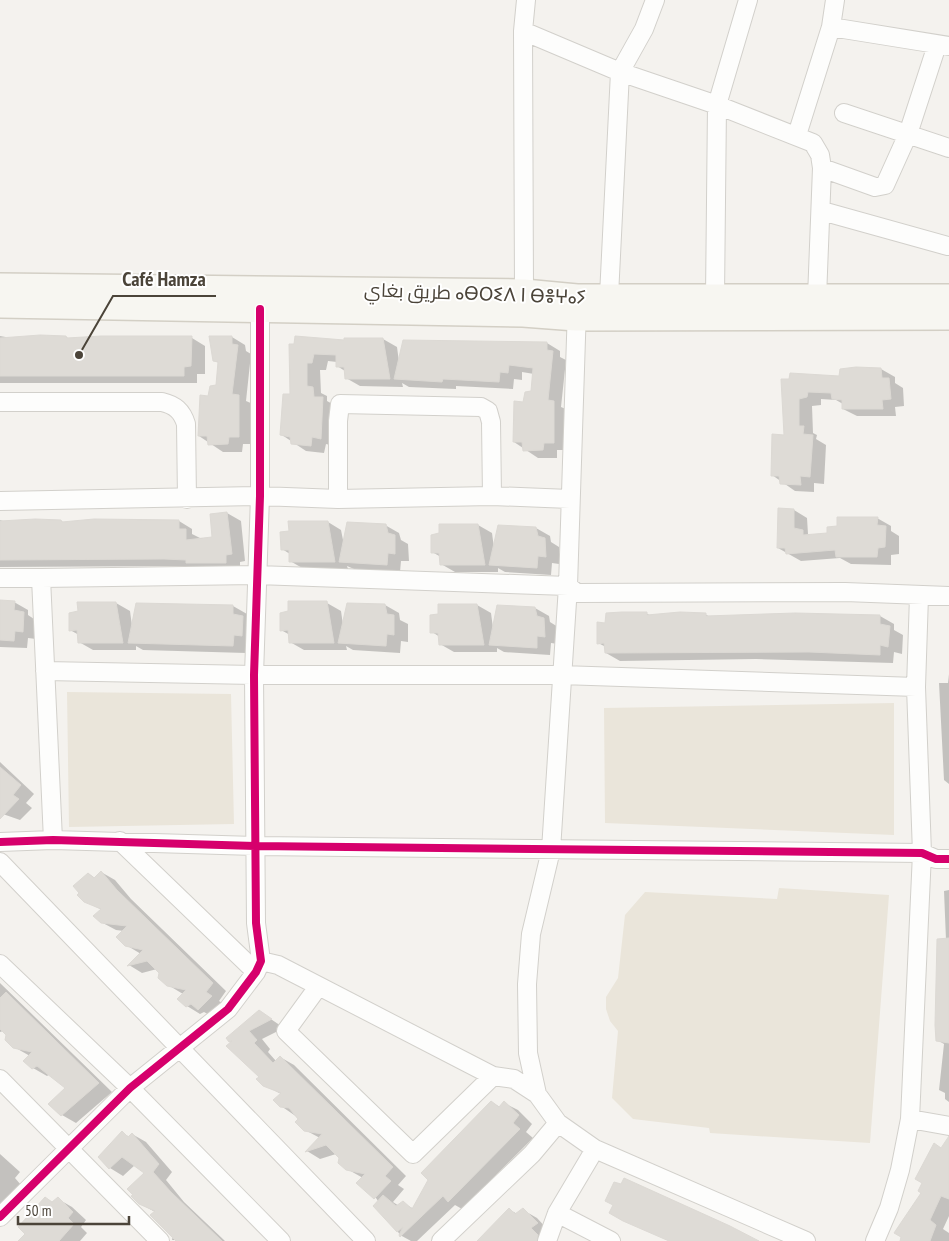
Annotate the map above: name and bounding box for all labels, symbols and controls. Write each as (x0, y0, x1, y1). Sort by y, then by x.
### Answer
callout: Café Hamza (113, 261, 216, 296)
text: Café Hamza (122, 266, 206, 292)
street label: طريق بغاي ⴰⴱⵔⵉⴷ ⵏ ⴱⴻⵖⴰⵢ (363, 277, 586, 312)
scale bar (18, 1194, 129, 1226)
text: 50 m (25, 1201, 51, 1220)

